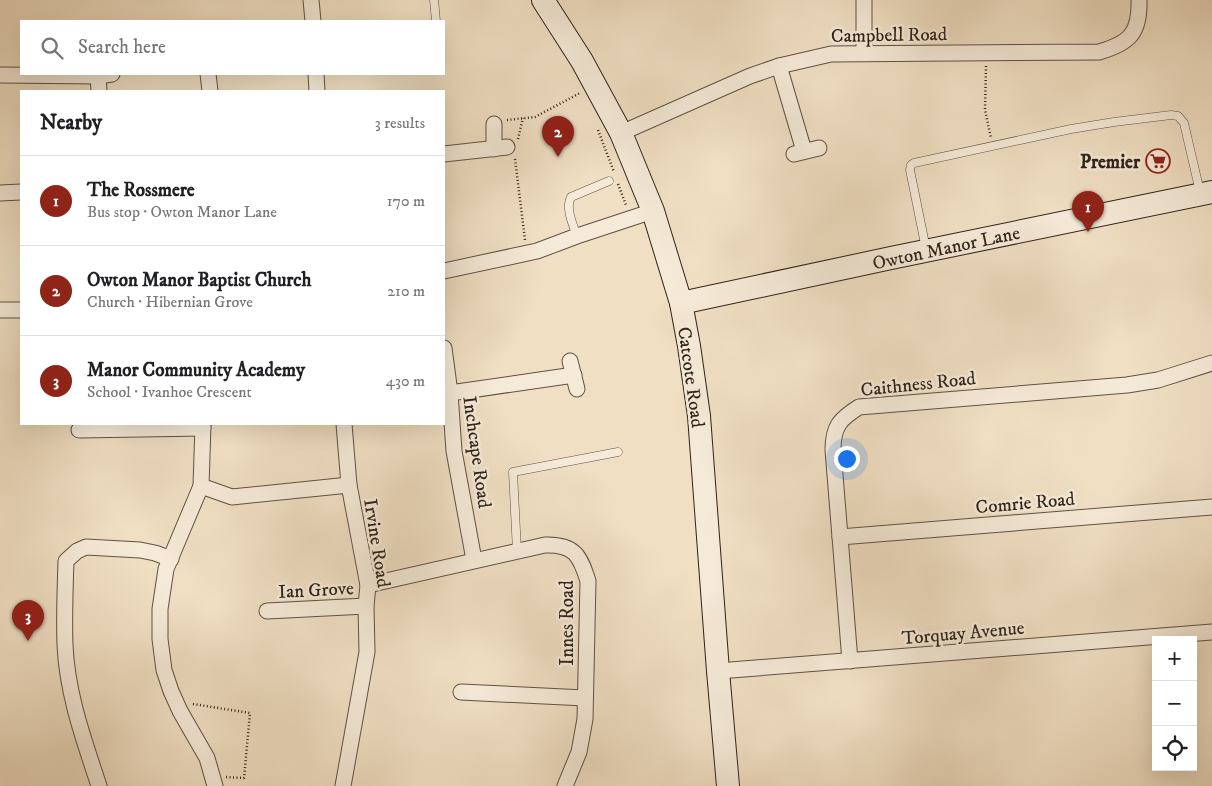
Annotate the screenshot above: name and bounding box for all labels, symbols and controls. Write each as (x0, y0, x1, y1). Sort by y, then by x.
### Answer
search box (20, 20, 445, 75)
street label: Campbell Road (831, 23, 948, 48)
icon: search (38, 34, 66, 62)
text: Search here (78, 36, 166, 59)
text: Nearby (40, 110, 102, 136)
text: 3 results (375, 113, 425, 133)
pin: 2 (542, 116, 574, 157)
supermarket icon: Premier (1145, 148, 1171, 174)
place label: Premier (1080, 151, 1141, 174)
text: The Rossmere (87, 179, 195, 202)
text: 1 (53, 191, 59, 211)
text: 170 m (387, 191, 425, 211)
pin: 1 (1072, 191, 1104, 232)
text: Bus stop · Owton Manor Lane (87, 202, 277, 222)
street label: Owton Manor Lane (871, 222, 1022, 275)
text: Owton Manor Baptist Church (87, 269, 311, 292)
text: 2 (52, 281, 60, 301)
text: 210 m (387, 281, 425, 301)
text: Church · Hibernian Grove (87, 292, 253, 312)
street label: Catcote Road (672, 325, 709, 430)
text: Manor Community Academy (87, 359, 305, 382)
street label: Caithness Road (860, 367, 977, 402)
text: 3 (53, 371, 59, 391)
text: 430 m (386, 371, 425, 391)
text: School · Ivanhoe Crescent (87, 382, 252, 402)
street label: Inchcape Road (457, 395, 496, 510)
your location (834, 446, 860, 472)
street label: Comrie Road (975, 488, 1076, 519)
street label: Irvine Road (358, 497, 395, 590)
street label: Ian Grove (278, 577, 355, 604)
street label: Innes Road (556, 580, 579, 666)
pin: 3 (12, 600, 44, 641)
street label: Torquay Avenue (901, 617, 1026, 651)
map controls (1152, 636, 1197, 771)
button: + (1152, 636, 1197, 681)
button: − (1152, 681, 1197, 726)
button: locate (1152, 726, 1197, 771)

